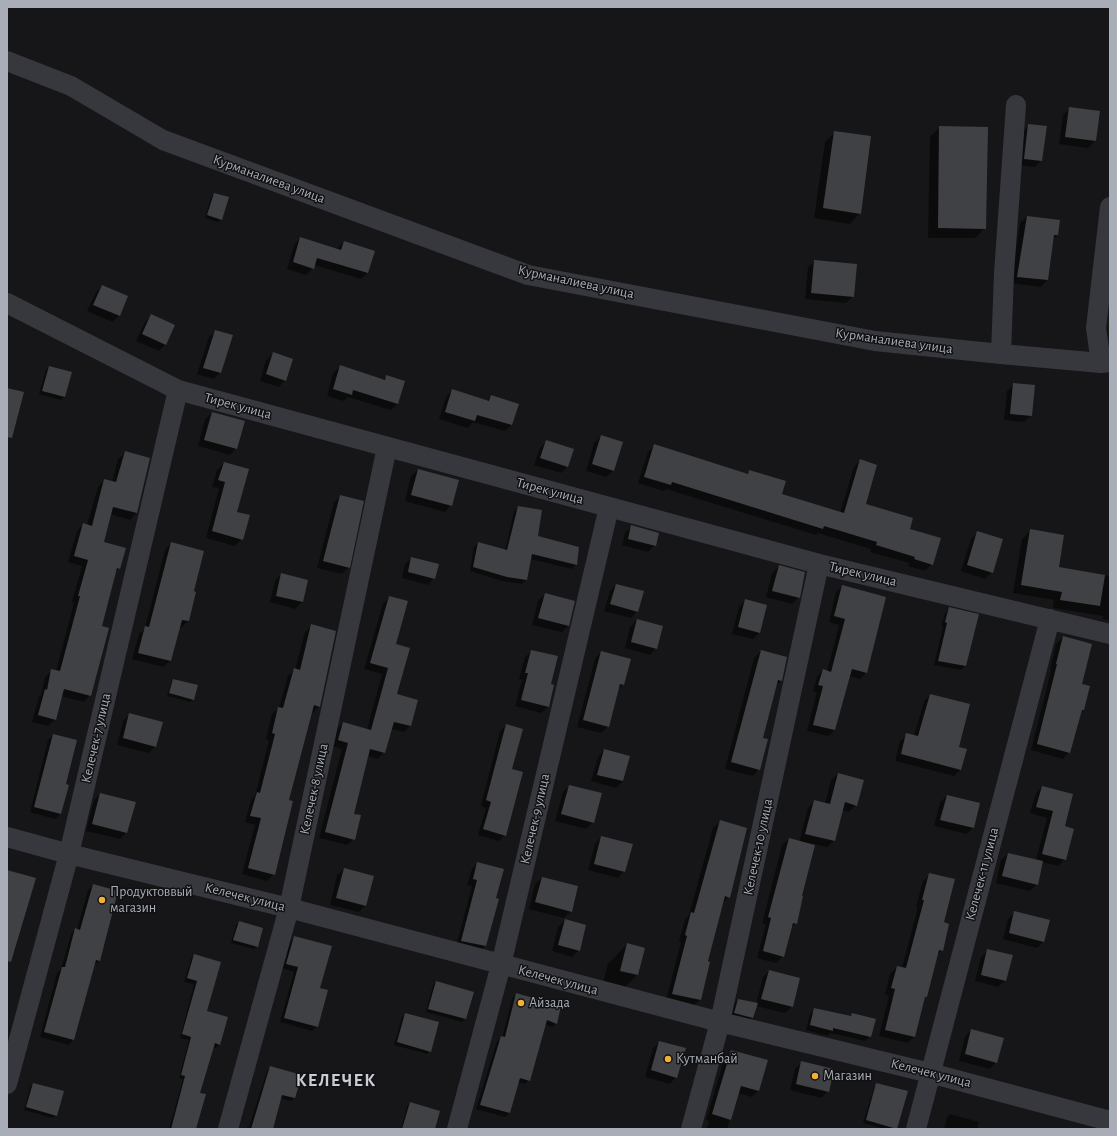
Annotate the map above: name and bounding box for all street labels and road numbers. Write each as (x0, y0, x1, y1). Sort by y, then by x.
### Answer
street label: Курманалиева улица (211, 151, 327, 207)
street label: Курманалиева улица (516, 261, 636, 303)
street label: Курманалиева улица (834, 324, 954, 358)
street label: Тирек улица (203, 389, 273, 423)
street label: Тирек улица (515, 474, 585, 508)
street label: Тирек улица (828, 558, 898, 590)
street label: Келечек-7 улица (77, 691, 115, 785)
street label: Келечек-8 улица (296, 742, 332, 836)
street label: Келечек-9 улица (516, 772, 554, 866)
street label: Келечек-10 улица (740, 797, 776, 897)
street label: Келечек-11 улица (962, 826, 1002, 922)
street label: Келечек улица (203, 879, 287, 915)
street label: Келечек улица (516, 961, 600, 999)
street label: Келечек улица (889, 1055, 973, 1091)

